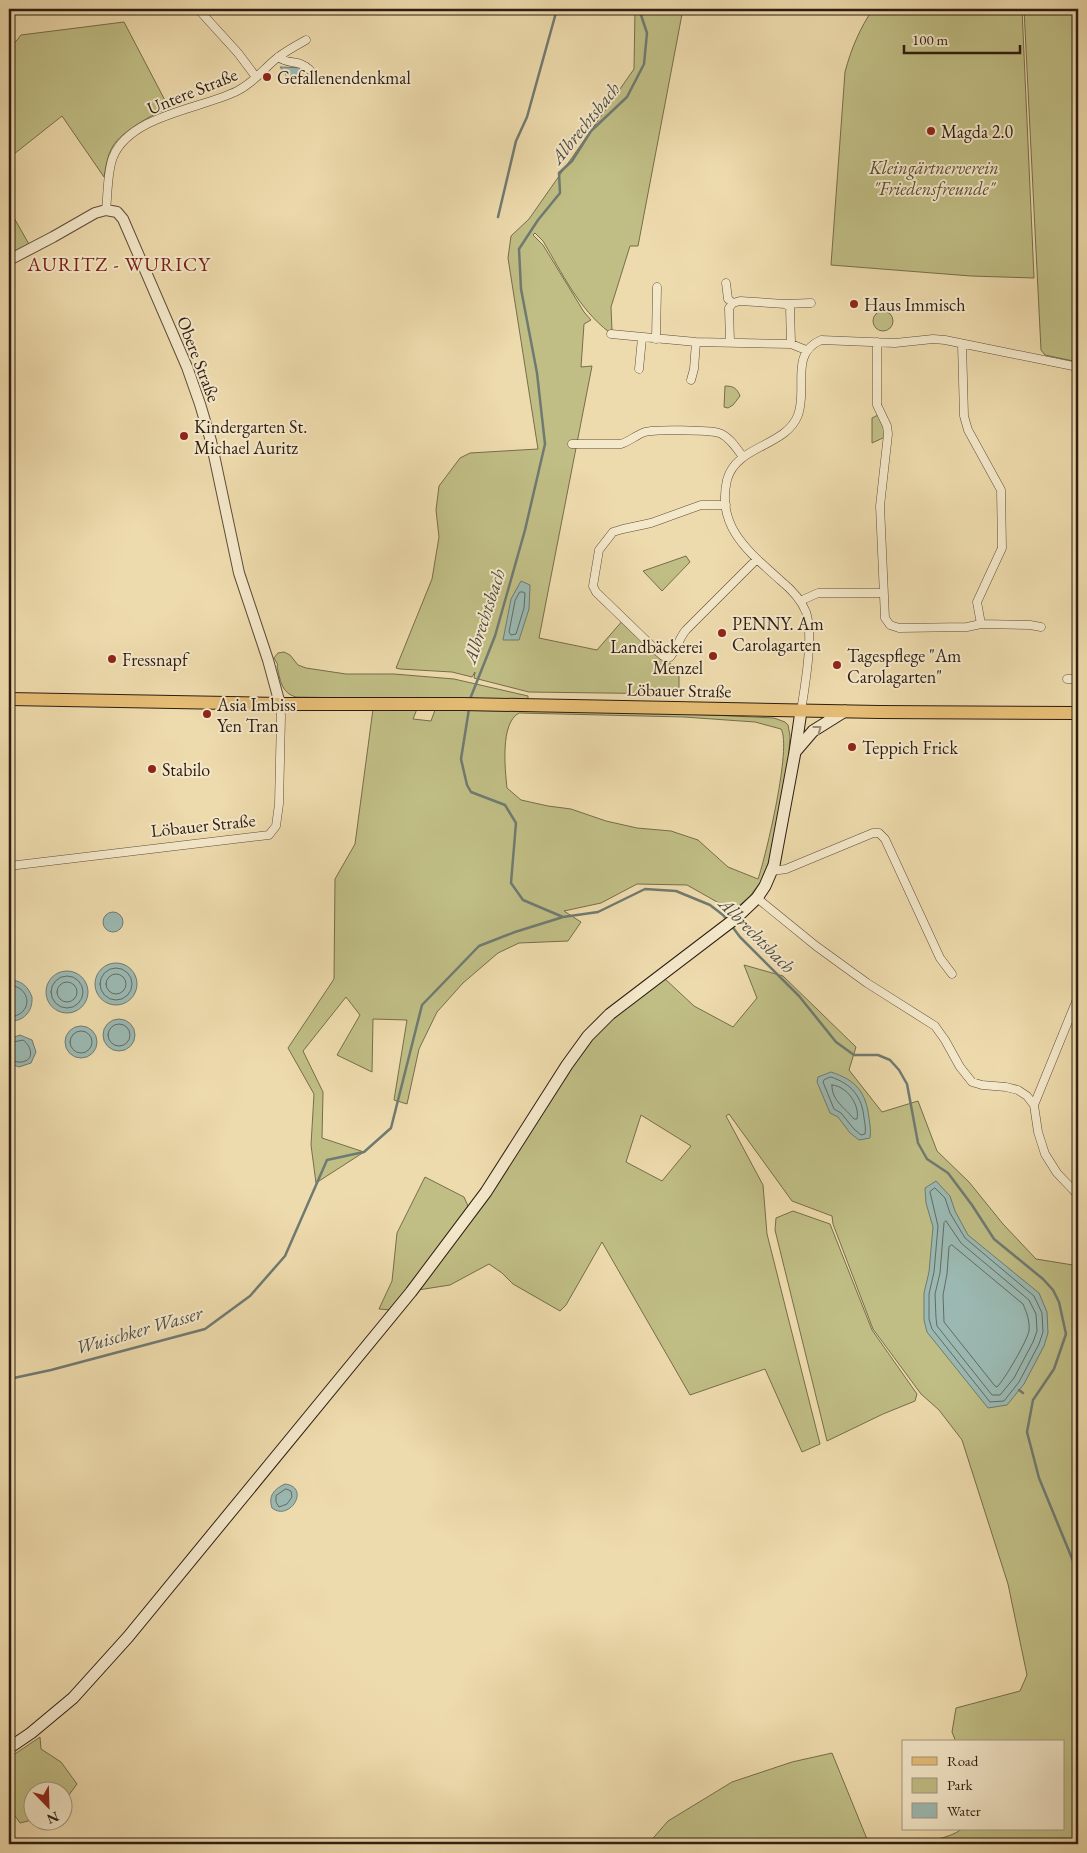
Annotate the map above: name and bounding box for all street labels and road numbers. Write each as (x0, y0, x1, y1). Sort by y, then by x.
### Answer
street label: Untere Straße (143, 62, 241, 120)
street label: Obere Straße (172, 313, 226, 405)
street label: Löbauer Straße (626, 678, 732, 702)
street label: Löbauer Straße (150, 808, 256, 842)

